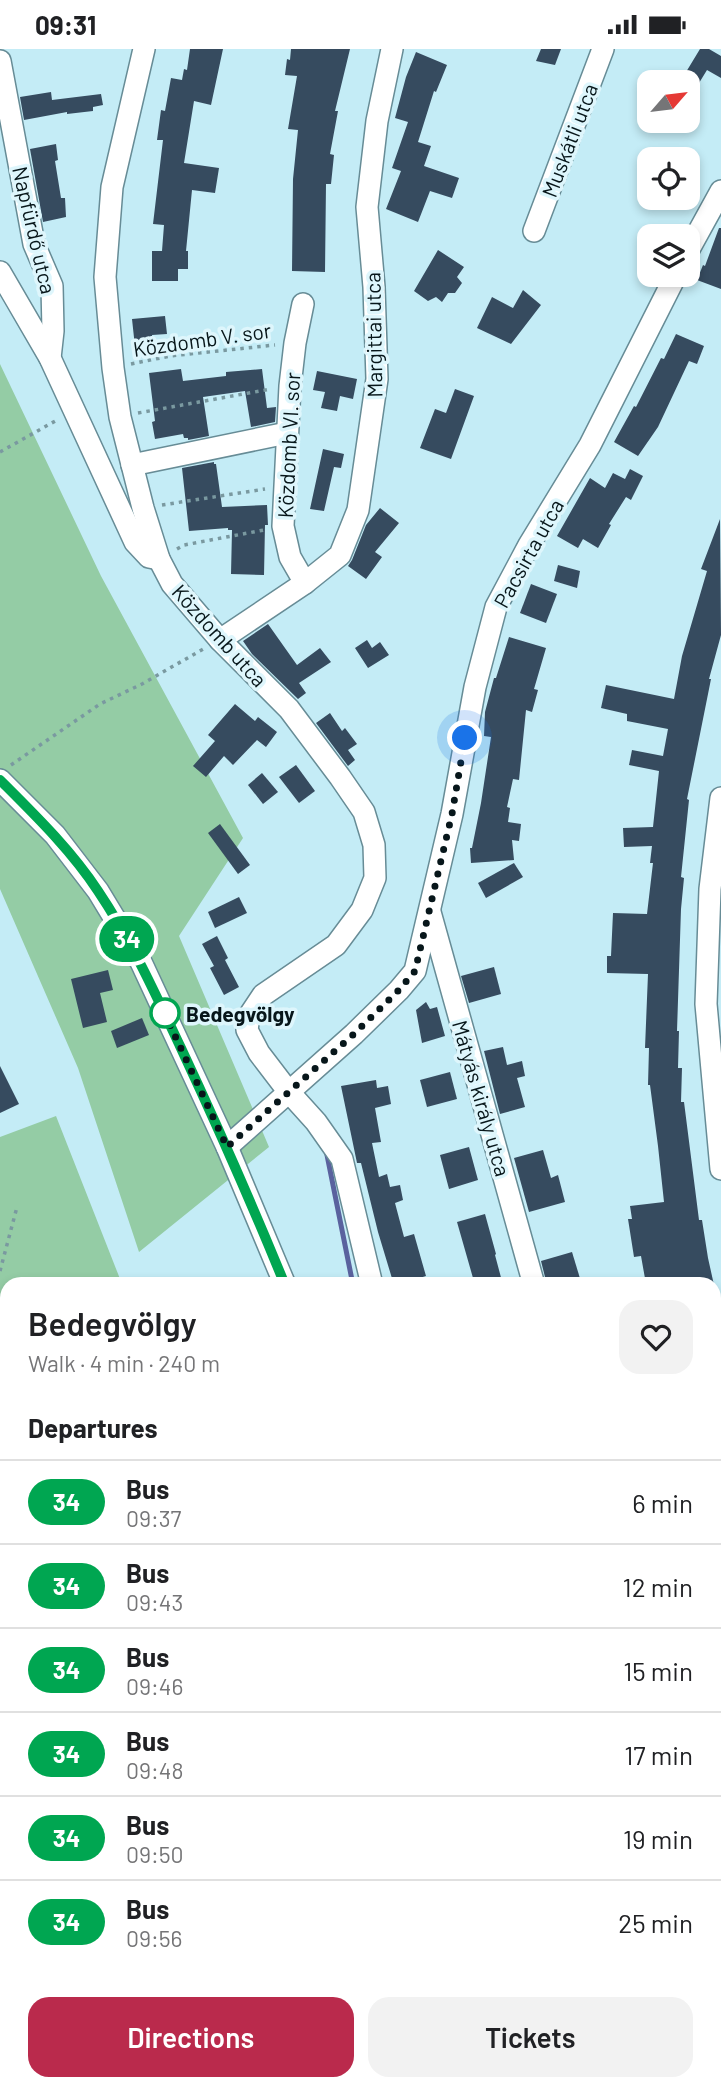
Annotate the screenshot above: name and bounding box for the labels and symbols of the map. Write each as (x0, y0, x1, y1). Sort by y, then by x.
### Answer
north arrow (637, 70, 700, 133)
street label: Muskátli utca (536, 80, 602, 200)
street label: Napfürdő utca (8, 164, 62, 296)
street label: Margittai utca (359, 272, 387, 398)
street label: Közdomb V. sor (131, 317, 273, 361)
street label: Közdomb VI. sor (272, 371, 304, 519)
street label: Pacsirta utca (488, 494, 568, 612)
street label: Közdomb utca (167, 579, 273, 691)
your location (447, 720, 482, 755)
line badge: 34 (96, 916, 158, 962)
marker: Bedegvölgy (150, 998, 180, 1028)
place label: Bedegvölgy (186, 1001, 295, 1026)
street label: Mátyás király utca (448, 1017, 516, 1179)

